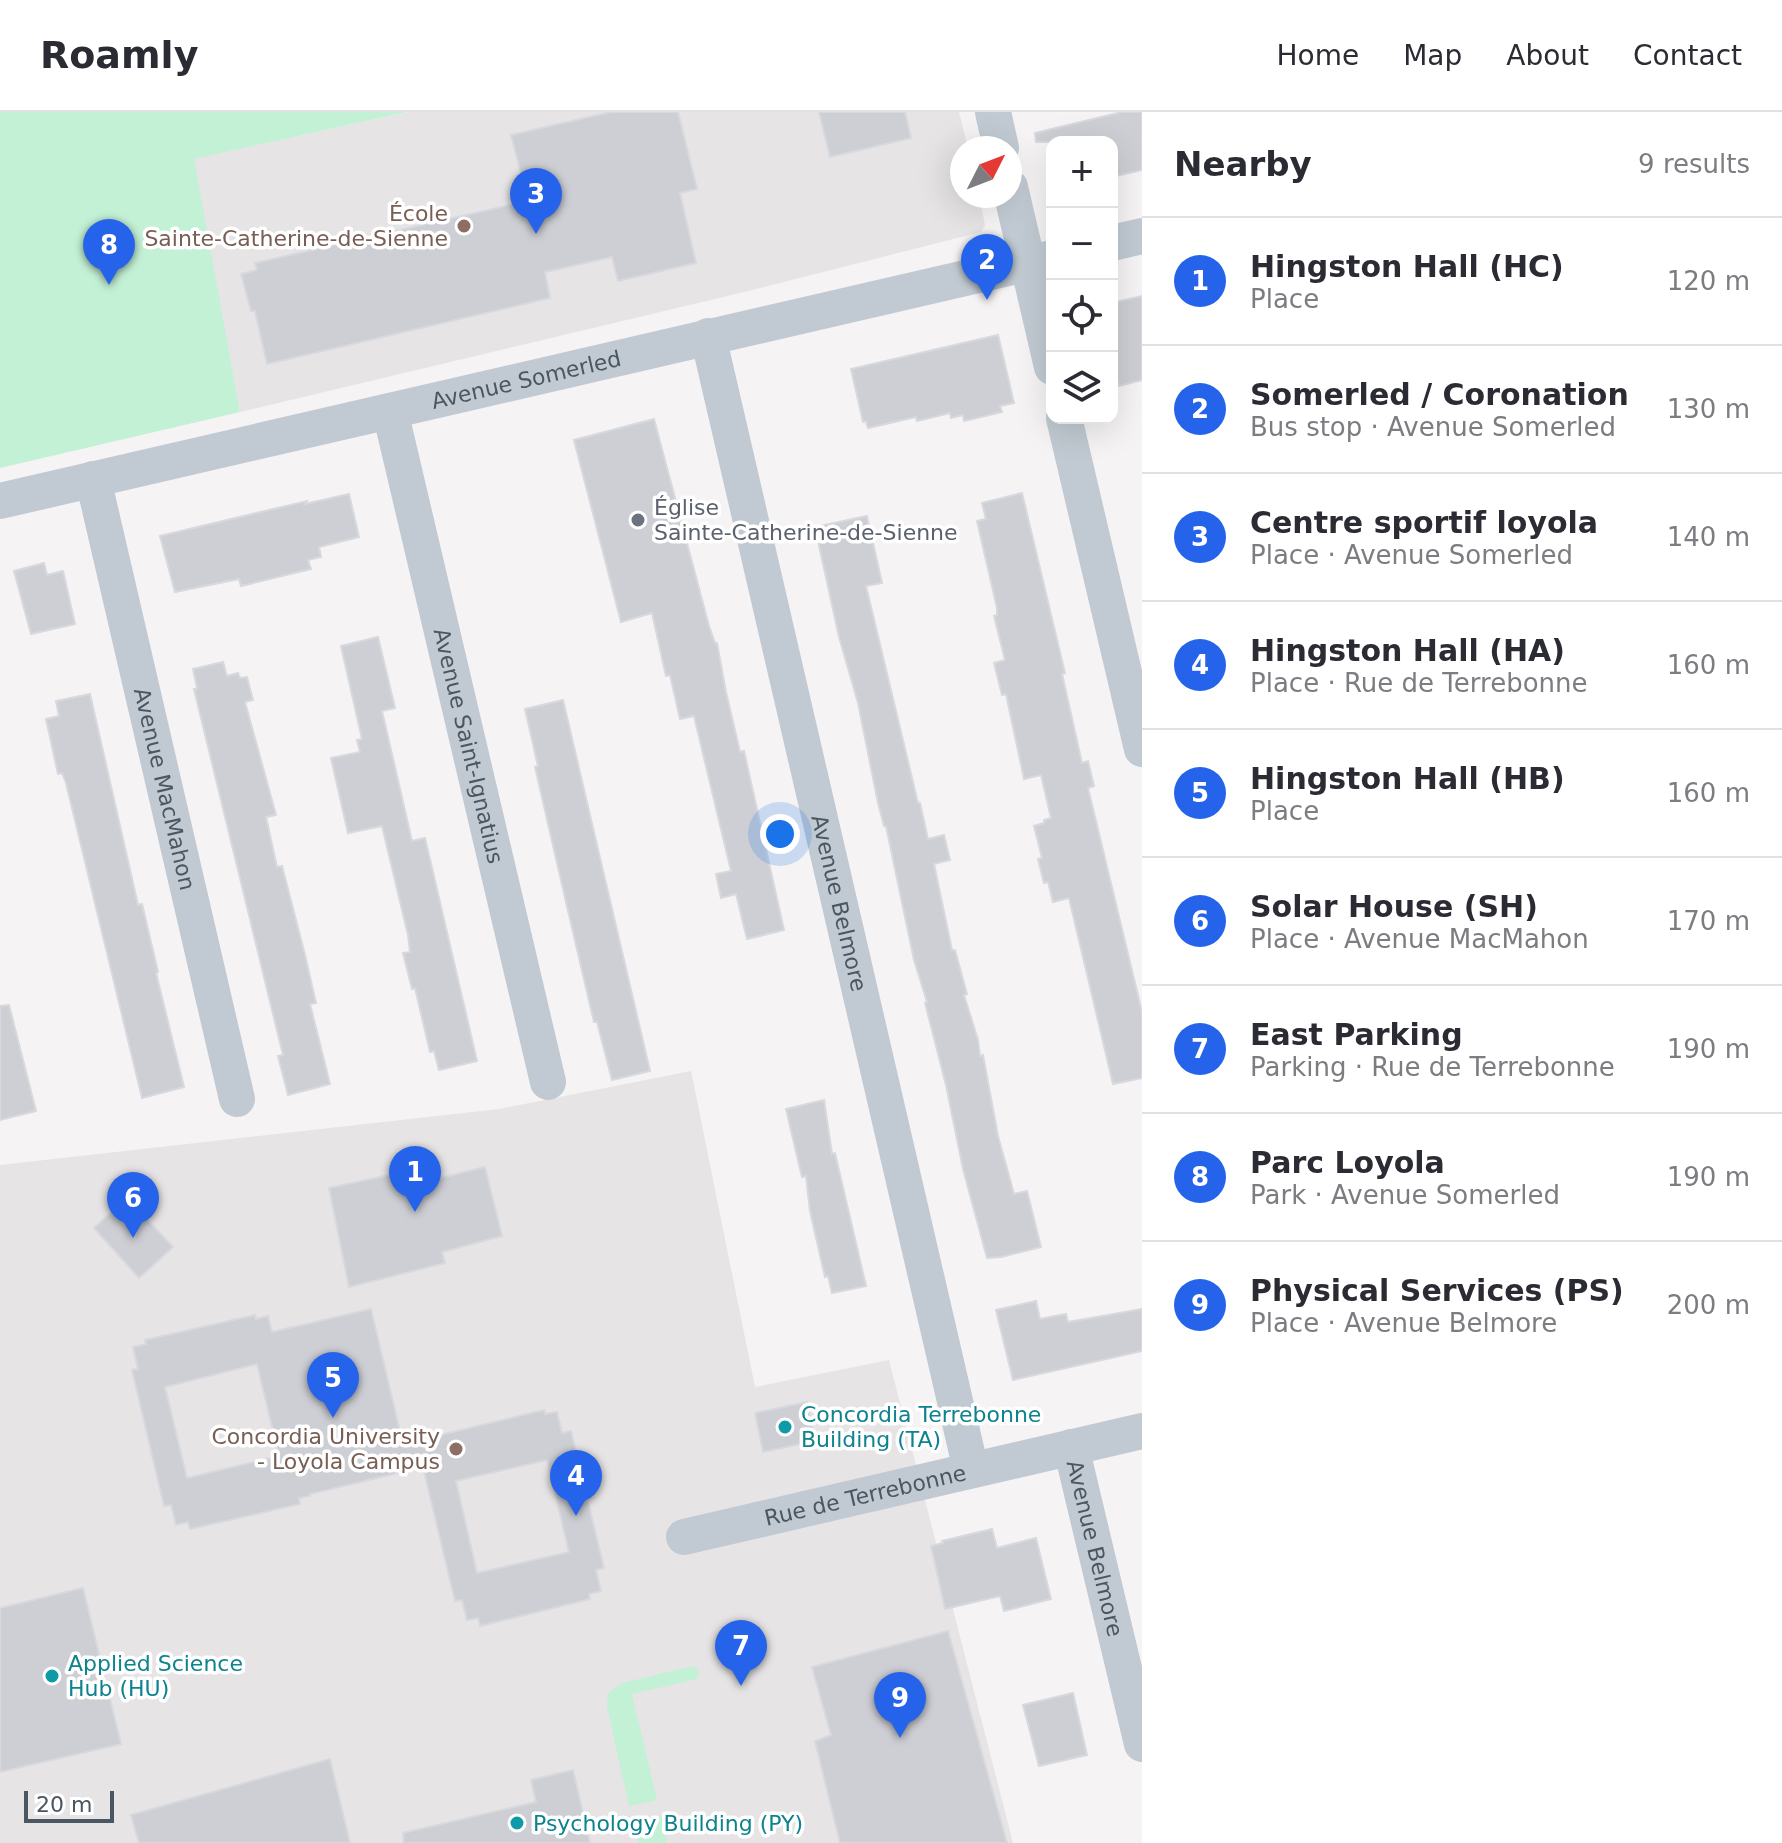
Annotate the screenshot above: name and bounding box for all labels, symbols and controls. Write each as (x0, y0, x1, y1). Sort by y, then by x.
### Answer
text: Roamly (40, 33, 198, 77)
text: Home (1276, 39, 1359, 72)
text: Map (1403, 39, 1462, 72)
text: About (1506, 39, 1589, 72)
text: Contact (1633, 39, 1742, 72)
north arrow (950, 136, 1022, 208)
map controls (1046, 136, 1118, 424)
button: + (1046, 136, 1118, 208)
text: Nearby (1174, 144, 1312, 184)
text: 9 results (1638, 149, 1750, 179)
pin: 3 (510, 168, 562, 234)
place label: École Sainte-Catherine-de-Sienne (144, 201, 448, 251)
button: − (1046, 208, 1118, 280)
marker: École Sainte-Catherine-de-Sienne (455, 217, 473, 235)
pin: 8 (83, 219, 135, 285)
pin: 2 (961, 234, 1013, 300)
text: Hingston Hall (HC) (1250, 249, 1564, 284)
text: 1 (1191, 266, 1209, 296)
text: 120 m (1667, 266, 1750, 296)
button: locate (1046, 280, 1118, 352)
text: Place (1250, 284, 1319, 314)
street label: Avenue Somerled (429, 345, 623, 413)
button: layers (1046, 352, 1118, 424)
text: Somerled / Coronation (1250, 377, 1629, 412)
text: 2 (1191, 394, 1209, 424)
text: 130 m (1667, 394, 1750, 424)
text: Bus stop · Avenue Somerled (1250, 412, 1616, 442)
place label: Église Sainte-Catherine-de-Sienne (654, 495, 958, 545)
text: Centre sportif loyola (1250, 505, 1598, 540)
marker: Église Sainte-Catherine-de-Sienne (629, 511, 647, 529)
text: 3 (1191, 522, 1209, 552)
text: 140 m (1667, 522, 1750, 552)
text: Place · Avenue Somerled (1250, 540, 1573, 570)
street label: Avenue Saint-Ignatius (429, 626, 509, 866)
text: Hingston Hall (HA) (1250, 633, 1565, 668)
text: 4 (1191, 650, 1209, 680)
text: 160 m (1667, 650, 1750, 680)
text: Place · Rue de Terrebonne (1250, 668, 1588, 698)
street label: Avenue MacMahon (129, 685, 201, 893)
text: Hingston Hall (HB) (1250, 761, 1565, 796)
text: 5 (1191, 778, 1209, 808)
text: 160 m (1667, 778, 1750, 808)
text: Place (1250, 796, 1319, 826)
street label: Avenue Belmore (807, 812, 872, 994)
your location (760, 814, 800, 854)
text: Solar House (SH) (1250, 889, 1538, 924)
text: 6 (1191, 906, 1209, 936)
text: 170 m (1667, 906, 1750, 936)
text: Place · Avenue MacMahon (1250, 924, 1589, 954)
text: East Parking (1250, 1017, 1463, 1052)
text: 7 (1191, 1034, 1209, 1064)
text: 190 m (1667, 1034, 1750, 1064)
text: Parking · Rue de Terrebonne (1250, 1052, 1615, 1082)
text: Parc Loyola (1250, 1145, 1445, 1180)
pin: 1 (389, 1146, 441, 1212)
text: 8 (1191, 1162, 1209, 1192)
text: 190 m (1667, 1162, 1750, 1192)
pin: 6 (107, 1172, 159, 1238)
text: Park · Avenue Somerled (1250, 1180, 1560, 1210)
text: Physical Services (PS) (1250, 1273, 1624, 1308)
text: 9 (1191, 1290, 1209, 1320)
text: 200 m (1667, 1290, 1750, 1320)
text: Place · Avenue Belmore (1250, 1308, 1557, 1338)
pin: 5 (307, 1352, 359, 1418)
place label: Concordia Terrebonne Building (TA) (801, 1402, 1041, 1452)
marker: Concordia Terrebonne Building (TA) (776, 1418, 794, 1436)
place label: Concordia University - Loyola Campus (211, 1424, 440, 1474)
marker: Concordia University - Loyola Campus (447, 1440, 465, 1458)
pin: 4 (550, 1450, 602, 1516)
street label: Avenue Belmore (1062, 1457, 1128, 1639)
street label: Rue de Terrebonne (762, 1460, 968, 1530)
pin: 7 (715, 1620, 767, 1686)
place label: Applied Science Hub (HU) (68, 1651, 243, 1701)
marker: Applied Science Hub (HU) (43, 1667, 61, 1685)
pin: 9 (874, 1672, 926, 1738)
scale bar (24, 1787, 114, 1823)
text: 20 m (36, 1792, 92, 1817)
place label: Psychology Building (PY) (533, 1811, 803, 1836)
marker: Psychology Building (PY) (508, 1814, 526, 1832)

